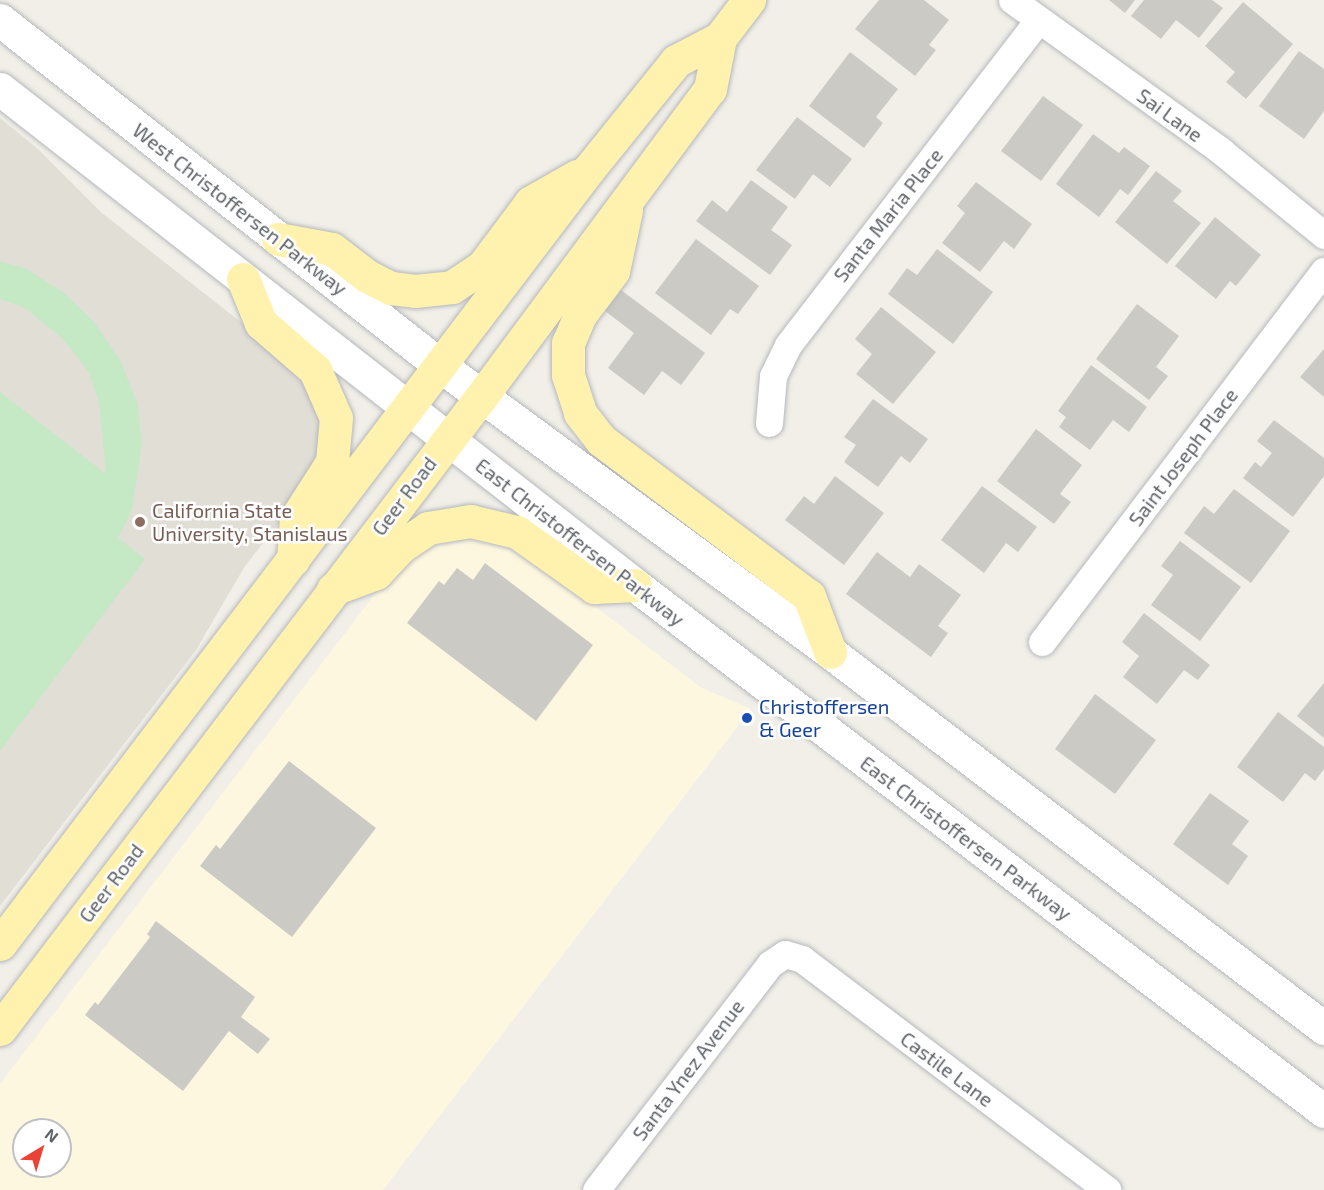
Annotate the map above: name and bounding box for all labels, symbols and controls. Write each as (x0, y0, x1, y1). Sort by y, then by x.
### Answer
street label: Sai Lane (1133, 83, 1207, 147)
street label: West Christoffersen Parkway (128, 118, 352, 300)
street label: Santa Maria Place (828, 143, 948, 287)
street label: Saint Joseph Place (1123, 383, 1243, 531)
street label: Geer Road (367, 452, 441, 540)
street label: East Christoffersen Parkway (471, 453, 689, 631)
place label: California State University, Stanislaus (152, 498, 348, 545)
marker: California State University, Stanislaus (133, 515, 147, 529)
place label: Christoffersen & Geer (759, 694, 889, 741)
marker: Christoffersen & Geer (740, 711, 754, 725)
street label: East Christoffersen Parkway (856, 751, 1076, 925)
street label: Geer Road (74, 839, 148, 927)
street label: Santa Ynez Avenue (627, 994, 749, 1146)
street label: Castile Lane (896, 1026, 998, 1112)
north arrow (12, 1118, 72, 1178)
text: N (42, 1124, 63, 1146)

